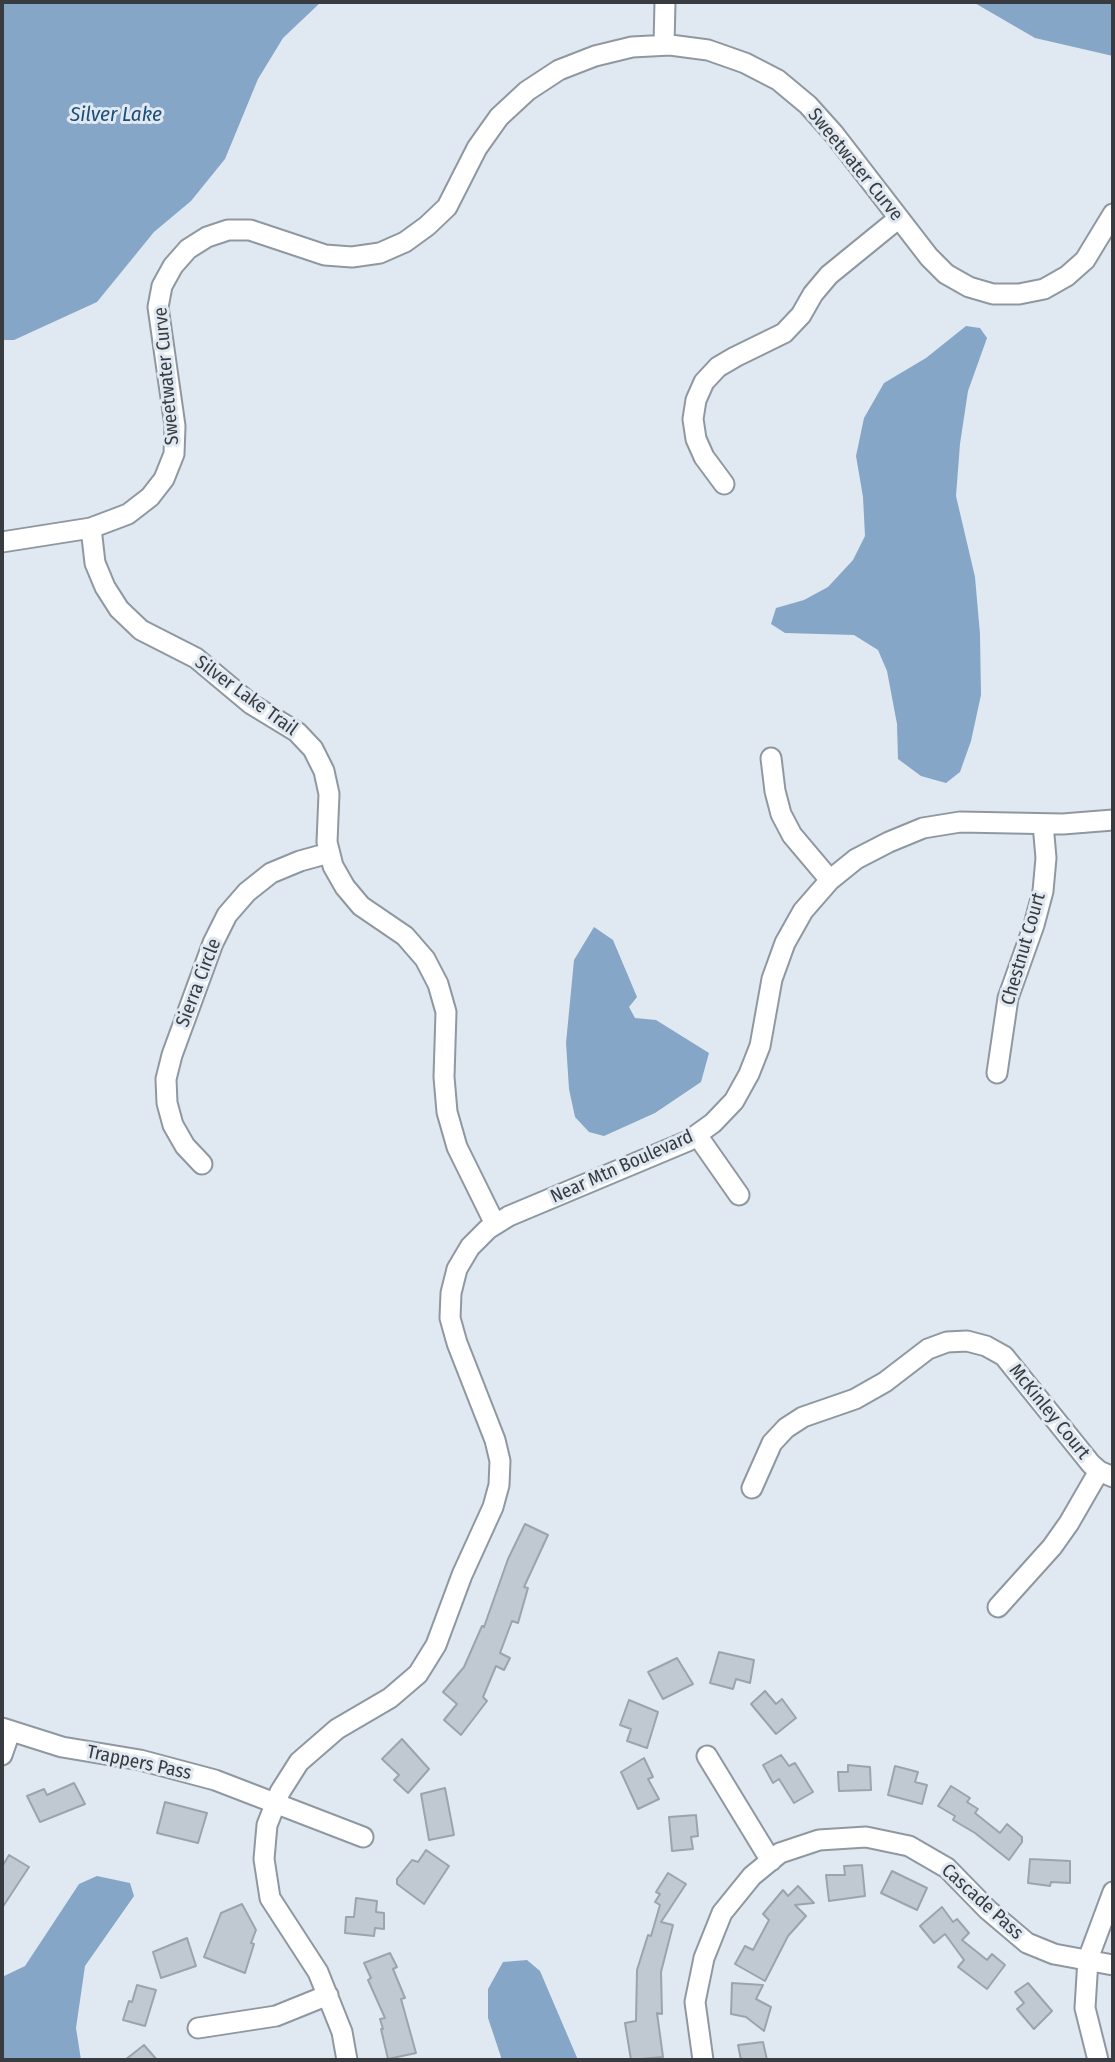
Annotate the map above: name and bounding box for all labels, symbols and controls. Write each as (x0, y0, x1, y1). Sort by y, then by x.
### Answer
water label: Silver Lake (70, 102, 162, 128)
street label: Sweetwater Curve (803, 104, 907, 226)
street label: Sweetwater Curve (150, 306, 184, 446)
street label: Silver Lake Trail (190, 651, 302, 741)
street label: Chestnut Court (997, 890, 1051, 1008)
street label: Sierra Circle (172, 935, 226, 1031)
street label: Near Mtn Boulevard (547, 1125, 697, 1209)
street label: McKinley Court (1004, 1360, 1094, 1464)
street label: Trappers Pass (85, 1741, 193, 1785)
street label: Cascade Pass (936, 1859, 1028, 1945)

